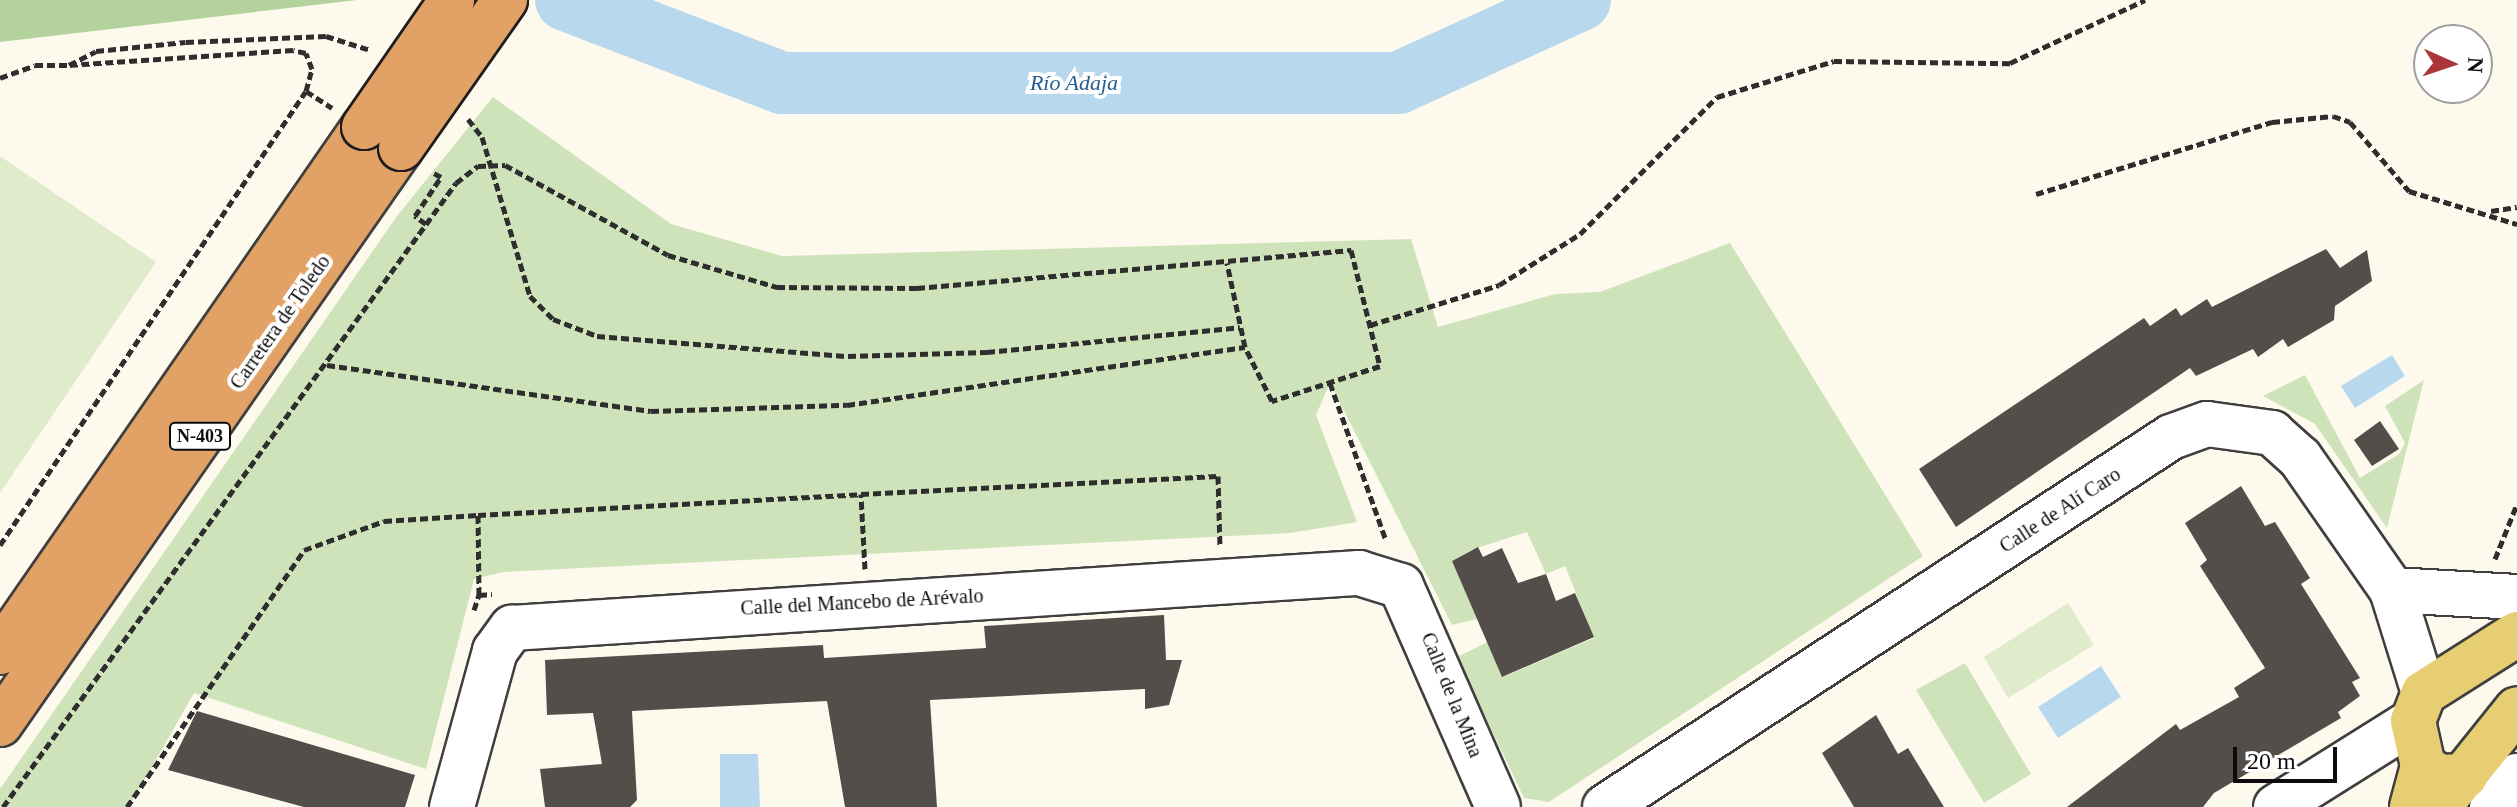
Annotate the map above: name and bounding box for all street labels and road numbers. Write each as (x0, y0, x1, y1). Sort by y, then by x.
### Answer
street label: Carretera de Toledo (225, 250, 335, 394)
road number: N-403 (168, 422, 232, 450)
street label: Calle de Alí Caro (1995, 462, 2125, 558)
street label: Calle del Mancebo de Arévalo (739, 584, 985, 620)
street label: Calle de la Mina (1416, 629, 1488, 761)

